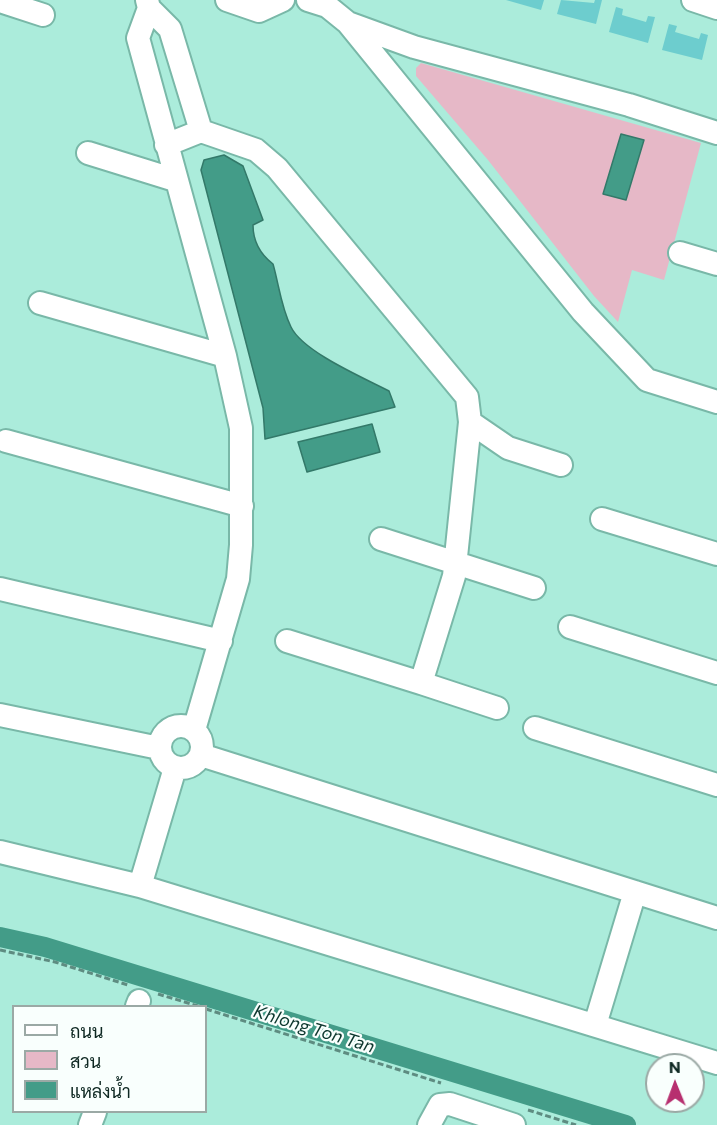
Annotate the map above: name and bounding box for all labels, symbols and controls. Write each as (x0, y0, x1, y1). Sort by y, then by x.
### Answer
water label: Khlong Ton Tan (251, 1000, 377, 1058)
legend (12, 1005, 207, 1113)
text: ถนน (70, 1020, 103, 1042)
text: สวน (70, 1050, 101, 1072)
north arrow (645, 1053, 705, 1113)
text: N (669, 1057, 681, 1076)
text: แหล่งน้ำ (70, 1080, 131, 1102)

